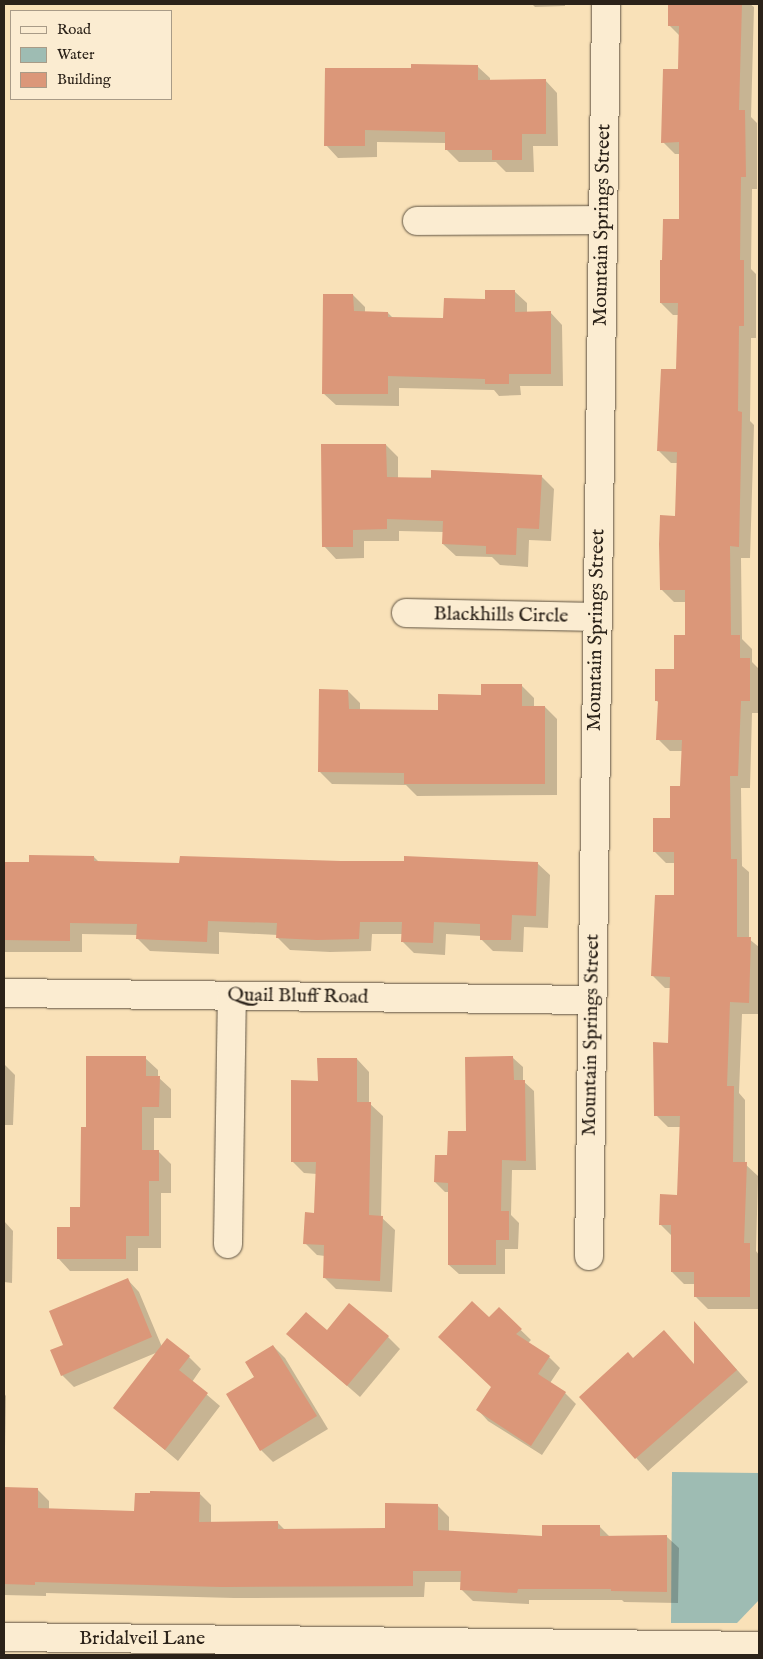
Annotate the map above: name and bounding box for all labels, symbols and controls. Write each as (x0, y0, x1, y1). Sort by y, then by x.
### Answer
legend (10, 10, 172, 100)
text: Road (57, 20, 91, 39)
text: Water (57, 45, 94, 64)
text: Building (57, 70, 111, 89)
street label: Mountain Springs Street (588, 124, 616, 326)
street label: Mountain Springs Street (582, 529, 610, 731)
street label: Blackhills Circle (433, 602, 569, 628)
street label: Mountain Springs Street (577, 934, 605, 1136)
street label: Quail Bluff Road (227, 983, 369, 1009)
street label: Bridalveil Lane (79, 1626, 205, 1650)

